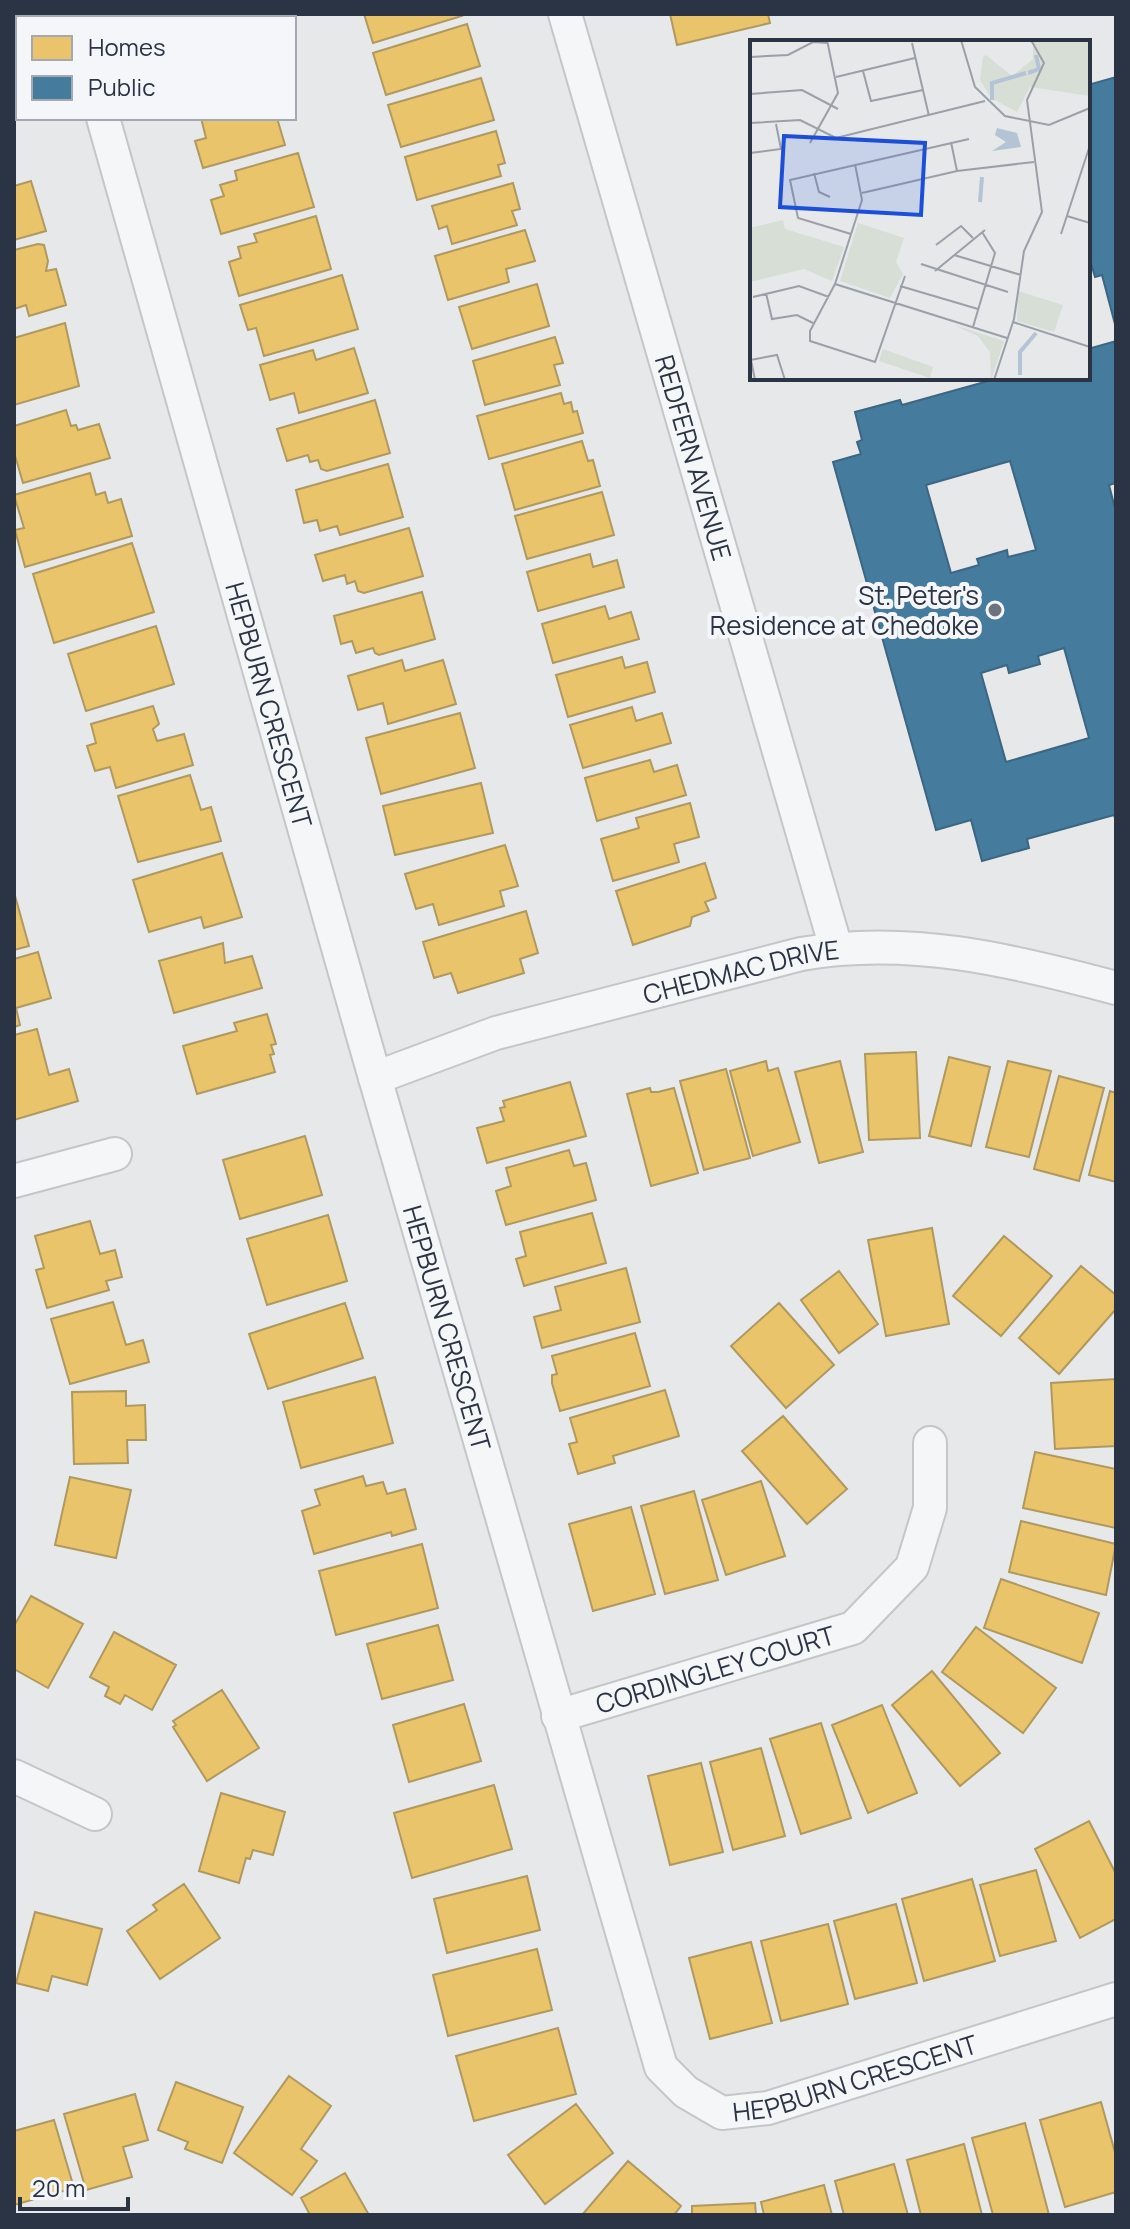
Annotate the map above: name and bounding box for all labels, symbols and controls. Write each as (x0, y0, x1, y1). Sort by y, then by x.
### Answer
legend (16, 16, 296, 120)
text: Homes (88, 30, 166, 63)
inset map (750, 40, 1090, 380)
text: Public (88, 70, 155, 103)
street label: REDFERN AVENUE (647, 351, 741, 565)
place label: St. Peter's Residence at Chedoke (710, 577, 979, 643)
street label: HEPBURN CRESCENT (217, 578, 321, 832)
marker: St. Peter's Residence at Chedoke (986, 601, 1004, 619)
street label: CHEDMAC DRIVE (639, 931, 841, 1012)
street label: HEPBURN CRESCENT (395, 1201, 500, 1455)
street label: CORDINGLEY COURT (591, 1616, 840, 1722)
street label: HEPBURN CRESCENT (731, 2025, 982, 2130)
scale bar (20, 2161, 128, 2211)
text: 20 m (32, 2171, 85, 2204)

